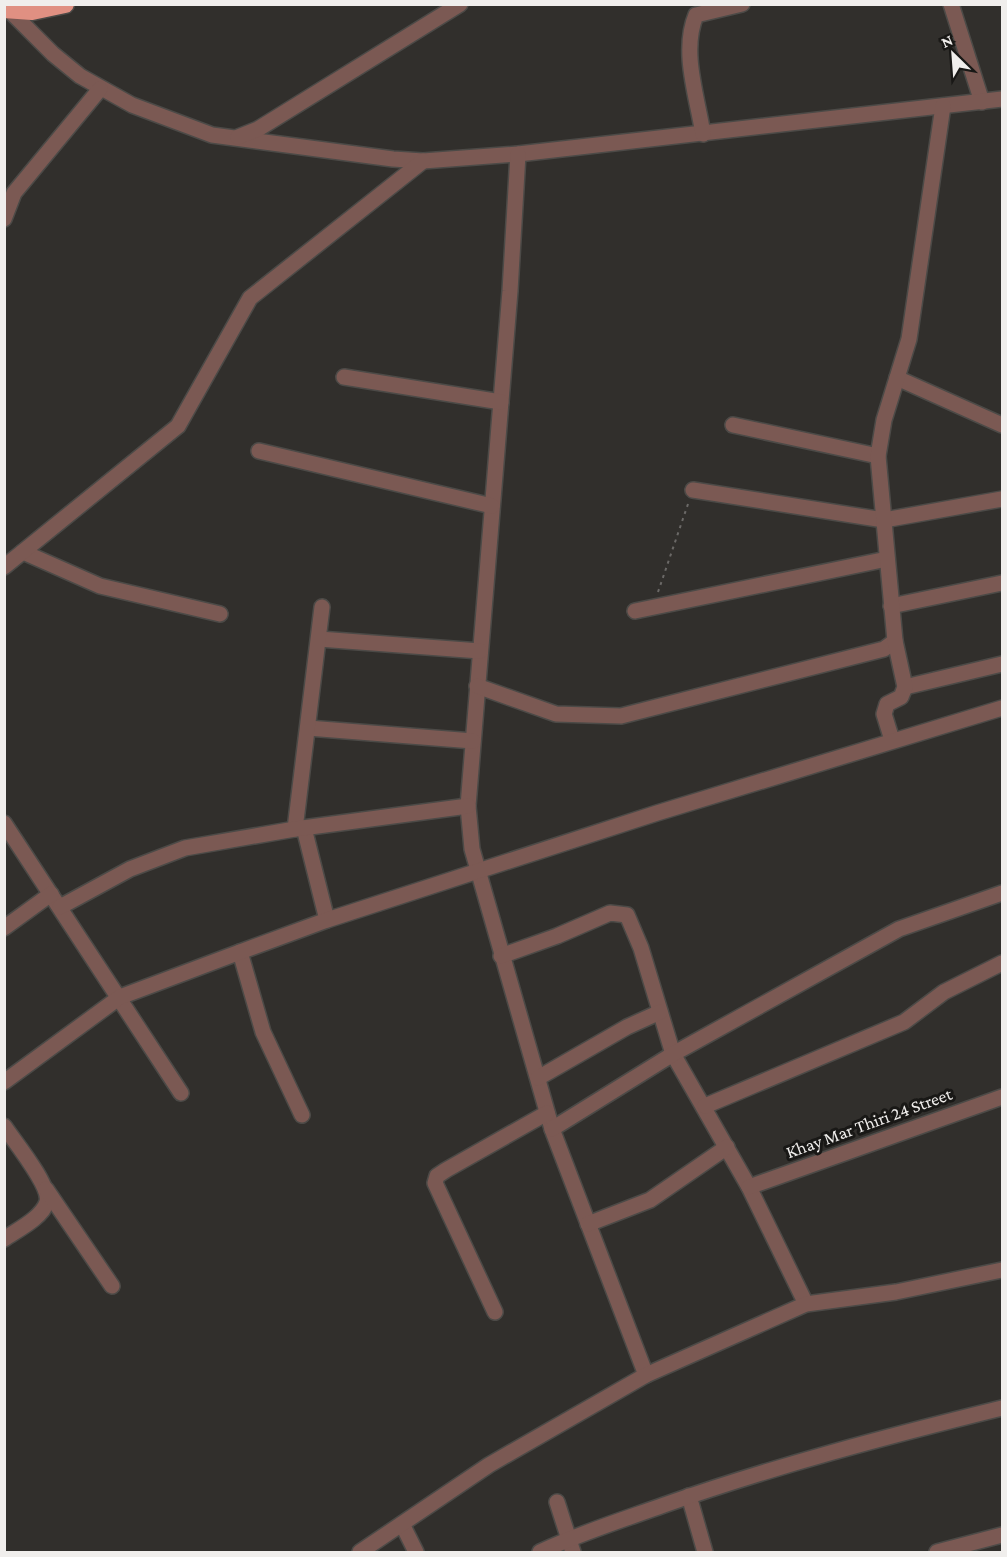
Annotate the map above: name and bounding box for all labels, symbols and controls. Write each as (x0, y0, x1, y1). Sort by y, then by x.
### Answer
north arrow (923, 24, 983, 84)
text: N (938, 31, 955, 51)
street label: Khay Mar Thiri 24 Street (783, 1083, 956, 1162)

